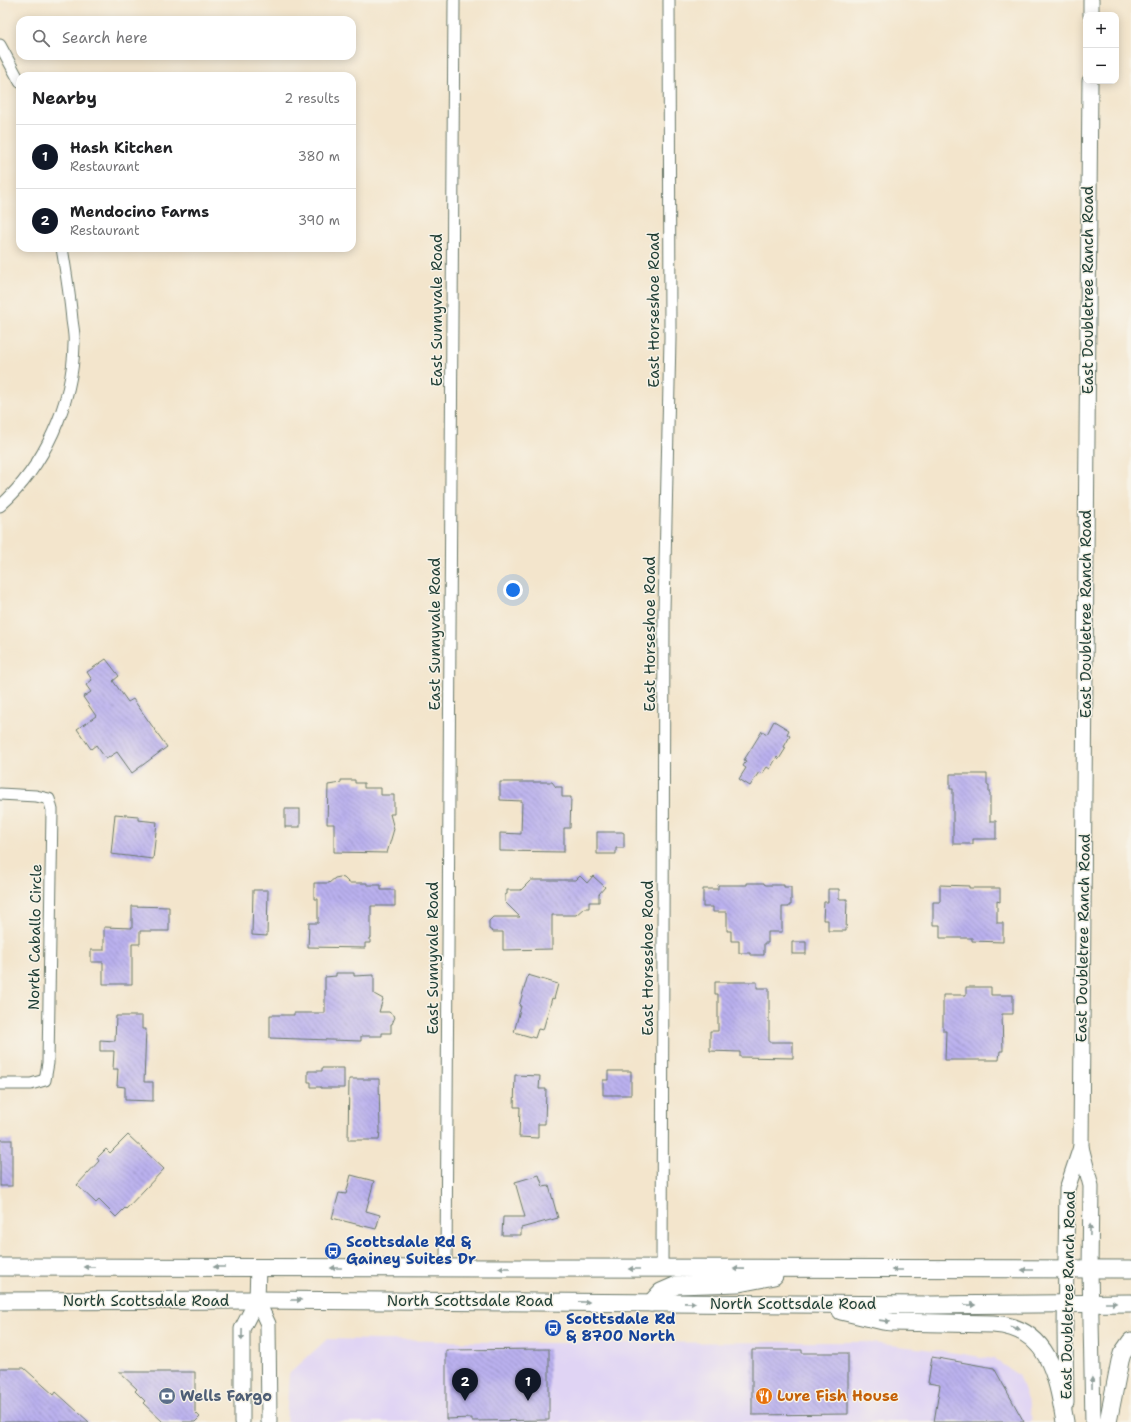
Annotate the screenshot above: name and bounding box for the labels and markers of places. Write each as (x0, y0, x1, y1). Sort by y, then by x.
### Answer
place label: Scottsdale Rd & Gainey Suites Dr (346, 1232, 476, 1269)
bus stop icon: Scottsdale Rd & Gainey Suites Dr (323, 1241, 343, 1261)
place label: Scottsdale Rd & 8700 North (566, 1309, 676, 1346)
bus stop icon: Scottsdale Rd & 8700 North (543, 1318, 563, 1338)
pin: 2 (452, 1368, 478, 1401)
pin: 1 (515, 1368, 541, 1401)
bank icon: Wells Fargo (157, 1386, 177, 1406)
place label: Wells Fargo (180, 1386, 272, 1406)
restaurant icon: Lure Fish House (754, 1386, 774, 1406)
place label: Lure Fish House (777, 1386, 899, 1406)

